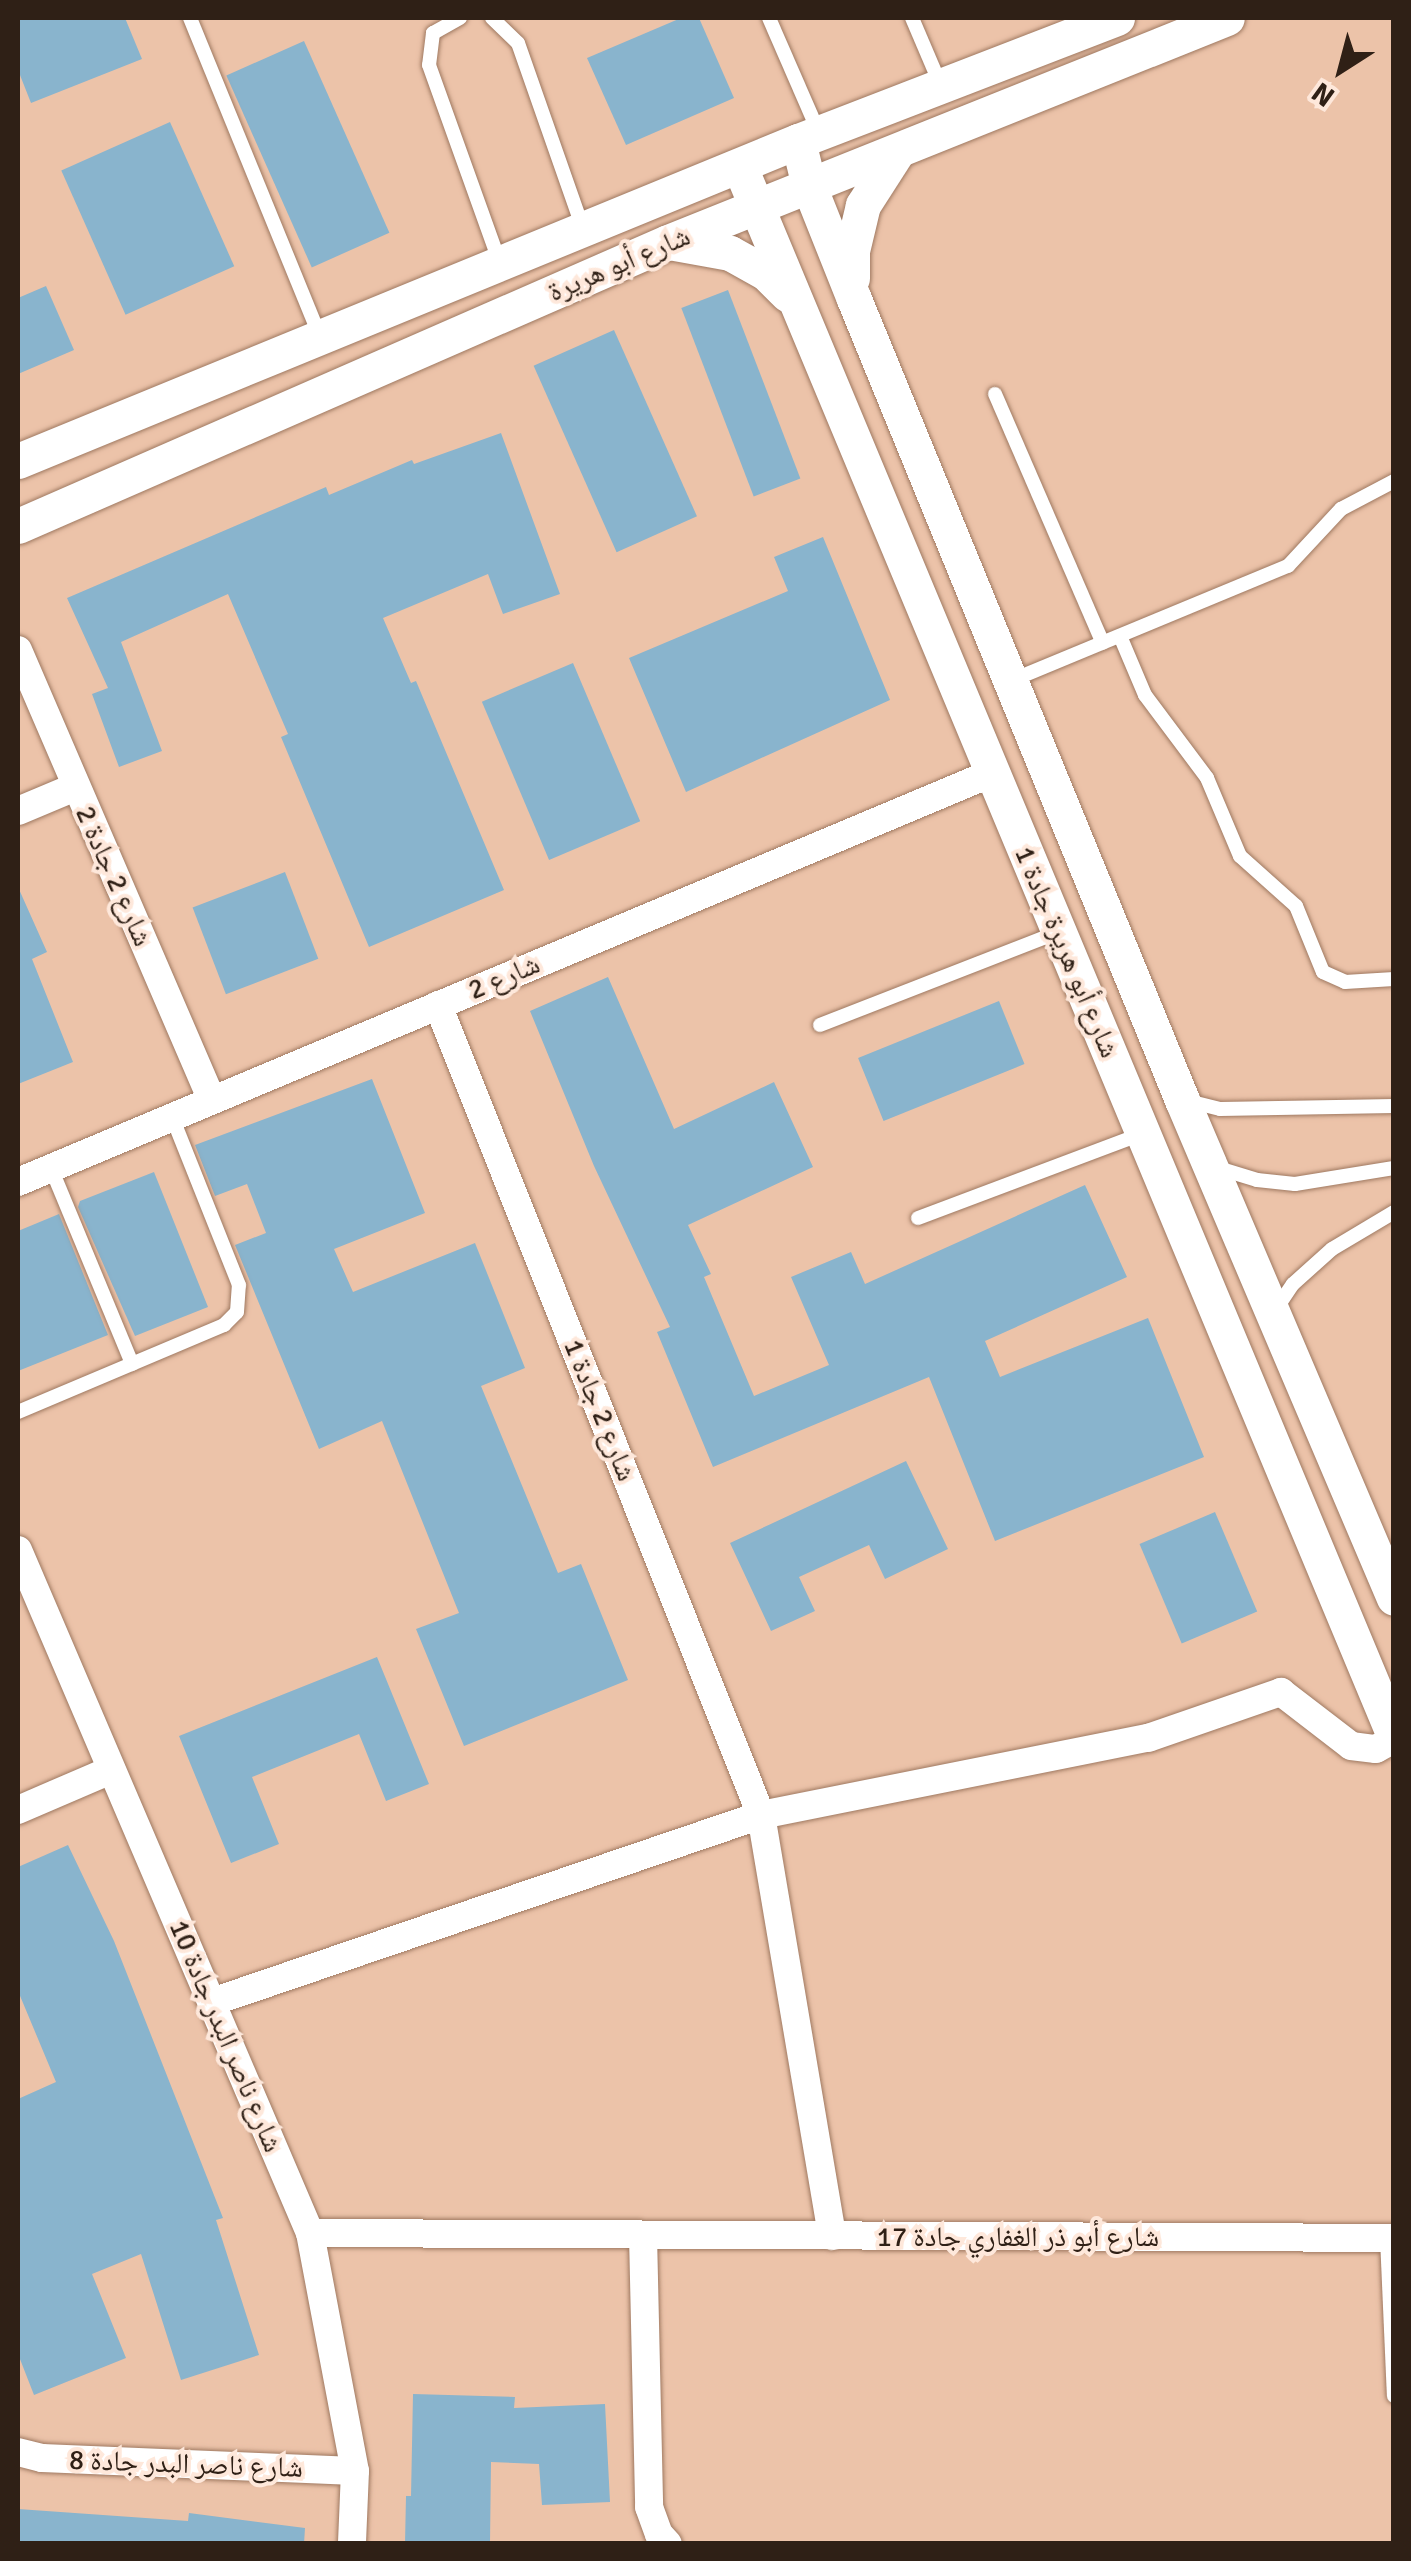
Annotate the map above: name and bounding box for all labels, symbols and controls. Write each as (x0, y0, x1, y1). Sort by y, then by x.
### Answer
north arrow (1291, 20, 1391, 120)
text: N (1305, 75, 1341, 114)
street label: شارع أبو هريرة (543, 219, 695, 309)
street label: شارع 2 جادة 2 (68, 801, 160, 951)
street label: شارع أبو هريرة جادة 1 (1007, 841, 1127, 1063)
street label: شارع 2 (463, 947, 545, 1007)
street label: شارع 2 جادة 1 (556, 1334, 644, 1486)
street label: شارع ناصر البدر جادة 10 (162, 1915, 290, 2157)
street label: شارع أبو ذر الغفاري جادة 17 (877, 2220, 1159, 2254)
street label: شارع ناصر البدر جادة 8 (69, 2443, 303, 2485)

